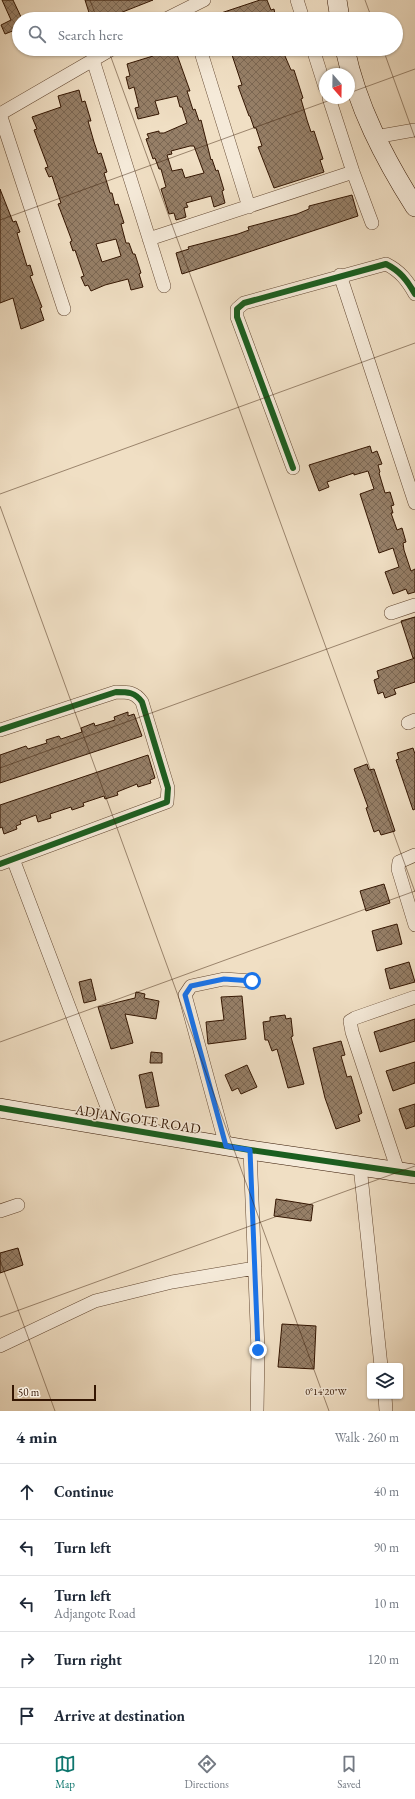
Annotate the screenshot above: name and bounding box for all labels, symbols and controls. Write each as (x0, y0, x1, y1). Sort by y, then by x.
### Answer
search box (12, 12, 403, 56)
icon: search (26, 23, 48, 45)
text: Search here (58, 25, 123, 44)
north arrow (319, 68, 355, 104)
route start (243, 972, 261, 990)
street label: ADJANGOTE ROAD (73, 1100, 203, 1138)
route end (249, 1341, 267, 1359)
map controls (367, 1363, 403, 1399)
button: layers (367, 1363, 403, 1399)
scale bar (12, 1383, 96, 1402)
text: 50 m (18, 1385, 39, 1399)
text: 0°14'20"W (305, 1385, 348, 1398)
text: 4 min (16, 1426, 57, 1448)
text: Walk · 260 m (335, 1429, 399, 1446)
icon: ahead (16, 1481, 38, 1503)
text: Continue (54, 1482, 114, 1501)
text: 40 m (374, 1483, 399, 1500)
icon: left (16, 1537, 38, 1559)
text: Turn left (54, 1538, 111, 1557)
text: 90 m (374, 1539, 399, 1556)
text: Turn left (54, 1586, 111, 1605)
icon: left (16, 1593, 38, 1615)
text: 10 m (374, 1595, 399, 1612)
text: Adjangote Road (54, 1605, 136, 1622)
icon: right (16, 1649, 38, 1671)
text: Turn right (54, 1650, 122, 1669)
text: 120 m (368, 1651, 399, 1668)
icon: arrive (16, 1705, 38, 1727)
text: Arrive at destination (54, 1706, 185, 1725)
tab: Map (54, 1753, 76, 1791)
tab: Directions (185, 1753, 229, 1791)
tab: Saved (337, 1753, 361, 1791)

